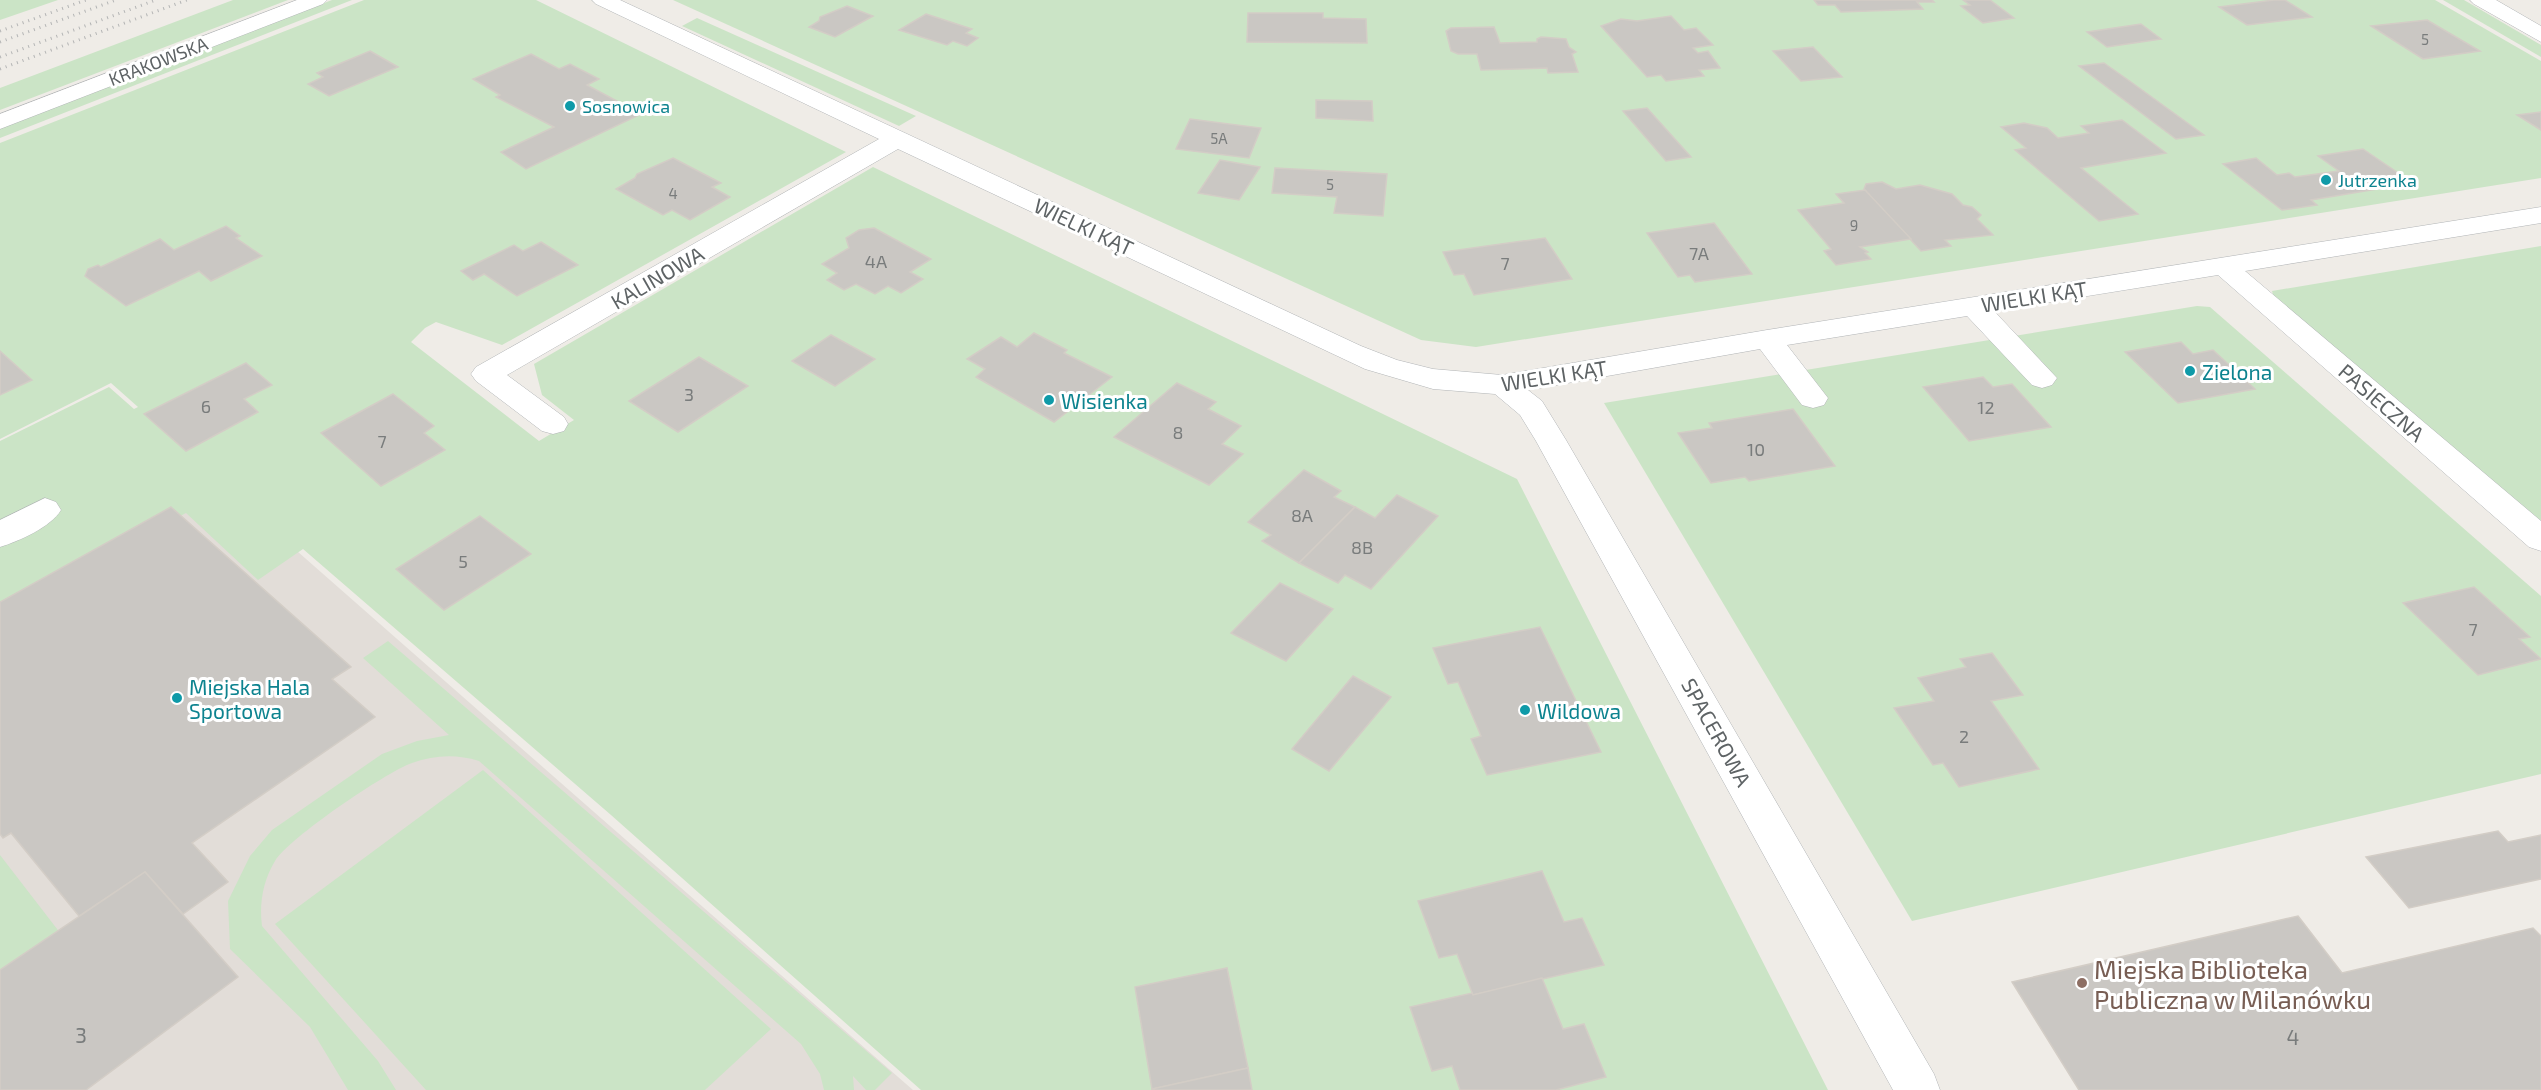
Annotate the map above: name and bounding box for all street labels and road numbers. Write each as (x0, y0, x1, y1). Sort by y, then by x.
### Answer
street label: KRAKOWSKA (105, 32, 211, 90)
street label: WIELKI KĄT (1030, 192, 1138, 260)
street label: KALINOWA (606, 240, 708, 314)
street label: WIELKI KĄT (1979, 275, 2089, 317)
street label: WIELKI KĄT (1499, 354, 1609, 396)
street label: PASIECZNA (2334, 358, 2430, 446)
street label: SPACEROWA (1677, 674, 1757, 790)

